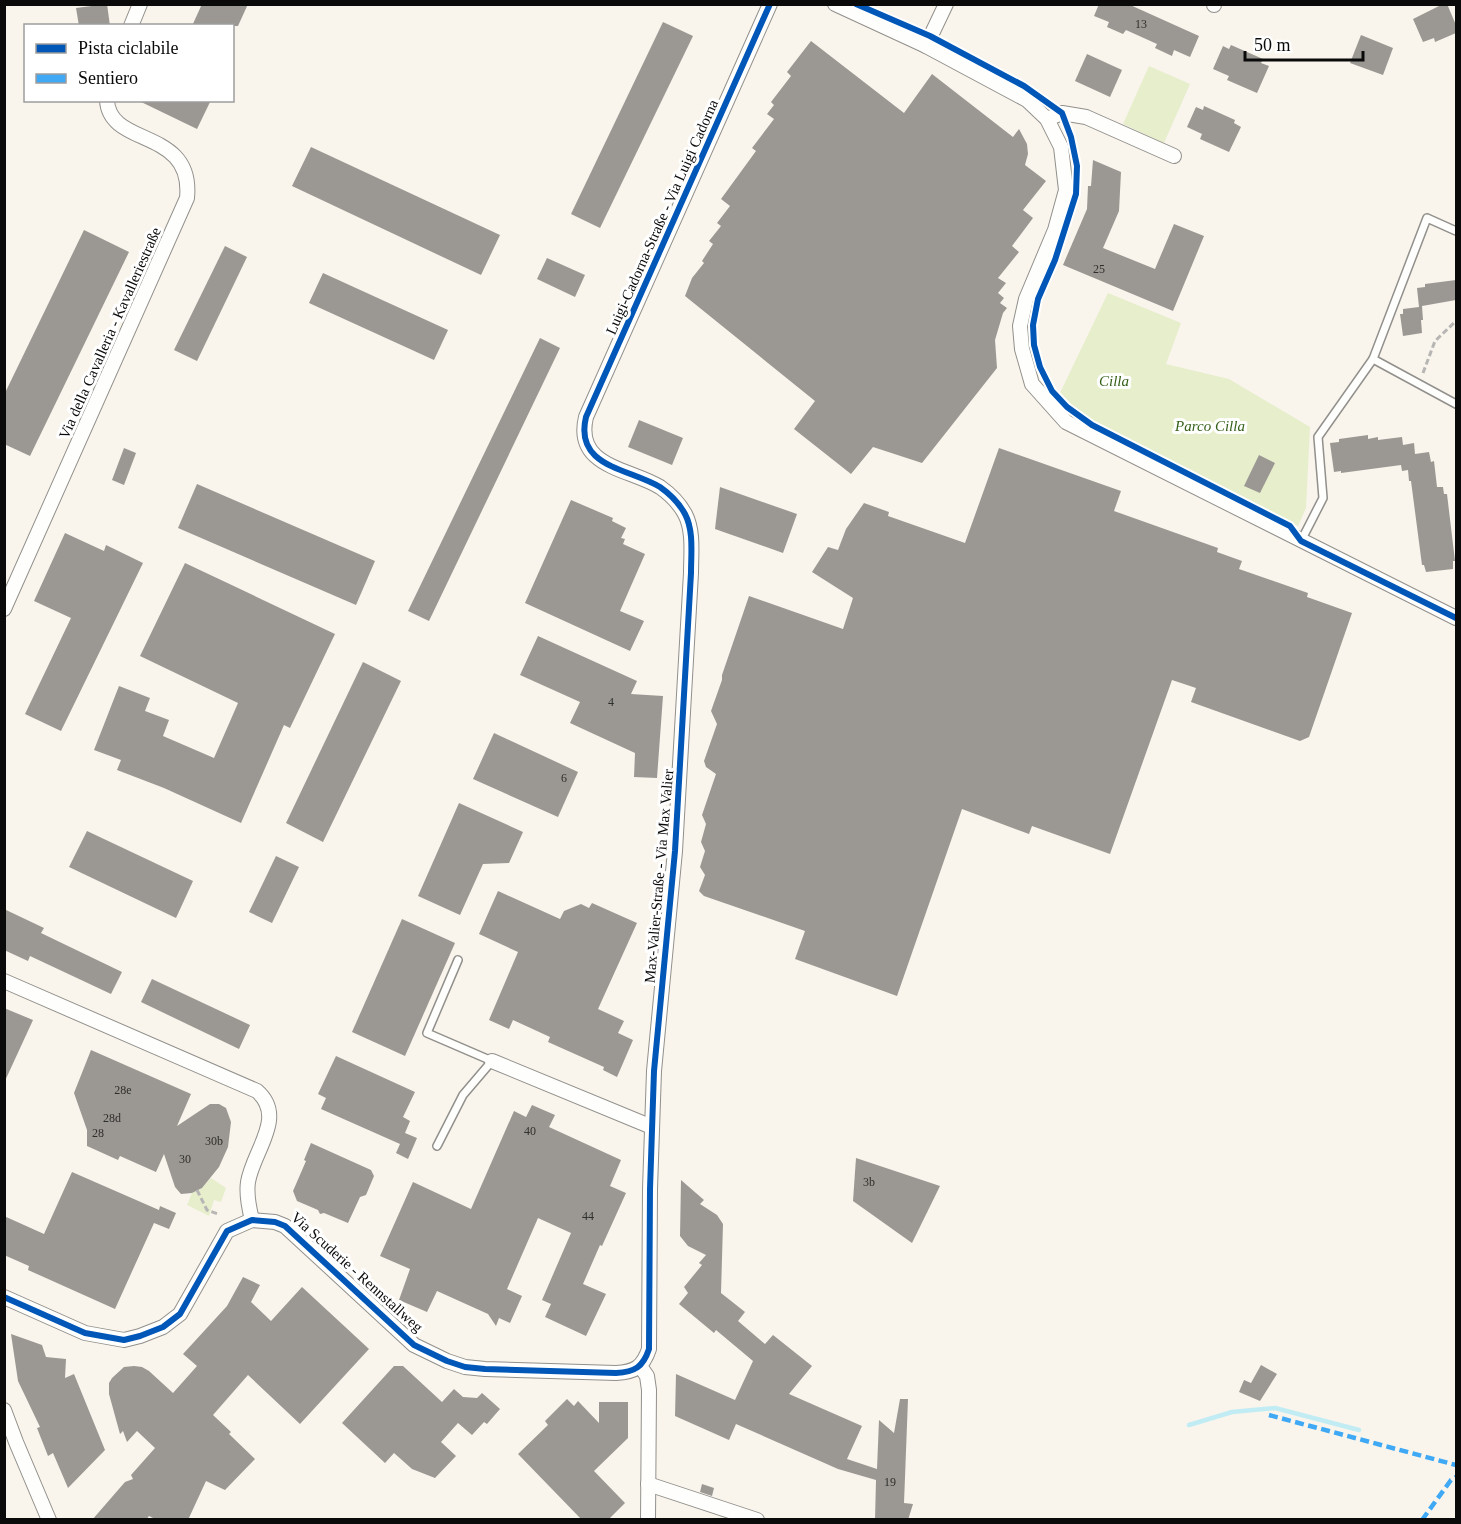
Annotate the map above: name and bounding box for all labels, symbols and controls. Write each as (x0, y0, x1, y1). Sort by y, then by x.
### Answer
house number: 13 (1135, 17, 1147, 31)
legend (24, 24, 234, 102)
scale bar (1245, 24, 1364, 62)
text: 50 m (1254, 35, 1291, 55)
text: Pista ciclabile (78, 38, 178, 58)
text: Sentiero (78, 68, 138, 88)
street label: Luigi-Cadorna-Straße - Via Luigi Cadorna (603, 97, 721, 337)
street label: Via della Cavalleria - Kavalleriestraße (56, 224, 164, 441)
house number: 25 (1093, 262, 1105, 276)
park label: Cilla (1099, 373, 1129, 389)
park label: Parco Cilla (1174, 418, 1245, 434)
house number: 4 (608, 695, 614, 709)
street label: Max-Valier-Straße - Via Max Valier (642, 768, 676, 984)
house number: 6 (561, 771, 567, 785)
house number: 28e (114, 1083, 132, 1097)
house number: 28d (103, 1111, 121, 1125)
house number: 40 (524, 1124, 536, 1138)
house number: 28 (92, 1126, 104, 1140)
house number: 30b (205, 1134, 223, 1148)
house number: 30 (179, 1152, 191, 1166)
house number: 3b (863, 1175, 875, 1189)
street label: Via Scuderie - Rennstallweg (288, 1209, 426, 1336)
house number: 44 (582, 1209, 594, 1223)
house number: 19 (884, 1475, 896, 1489)

